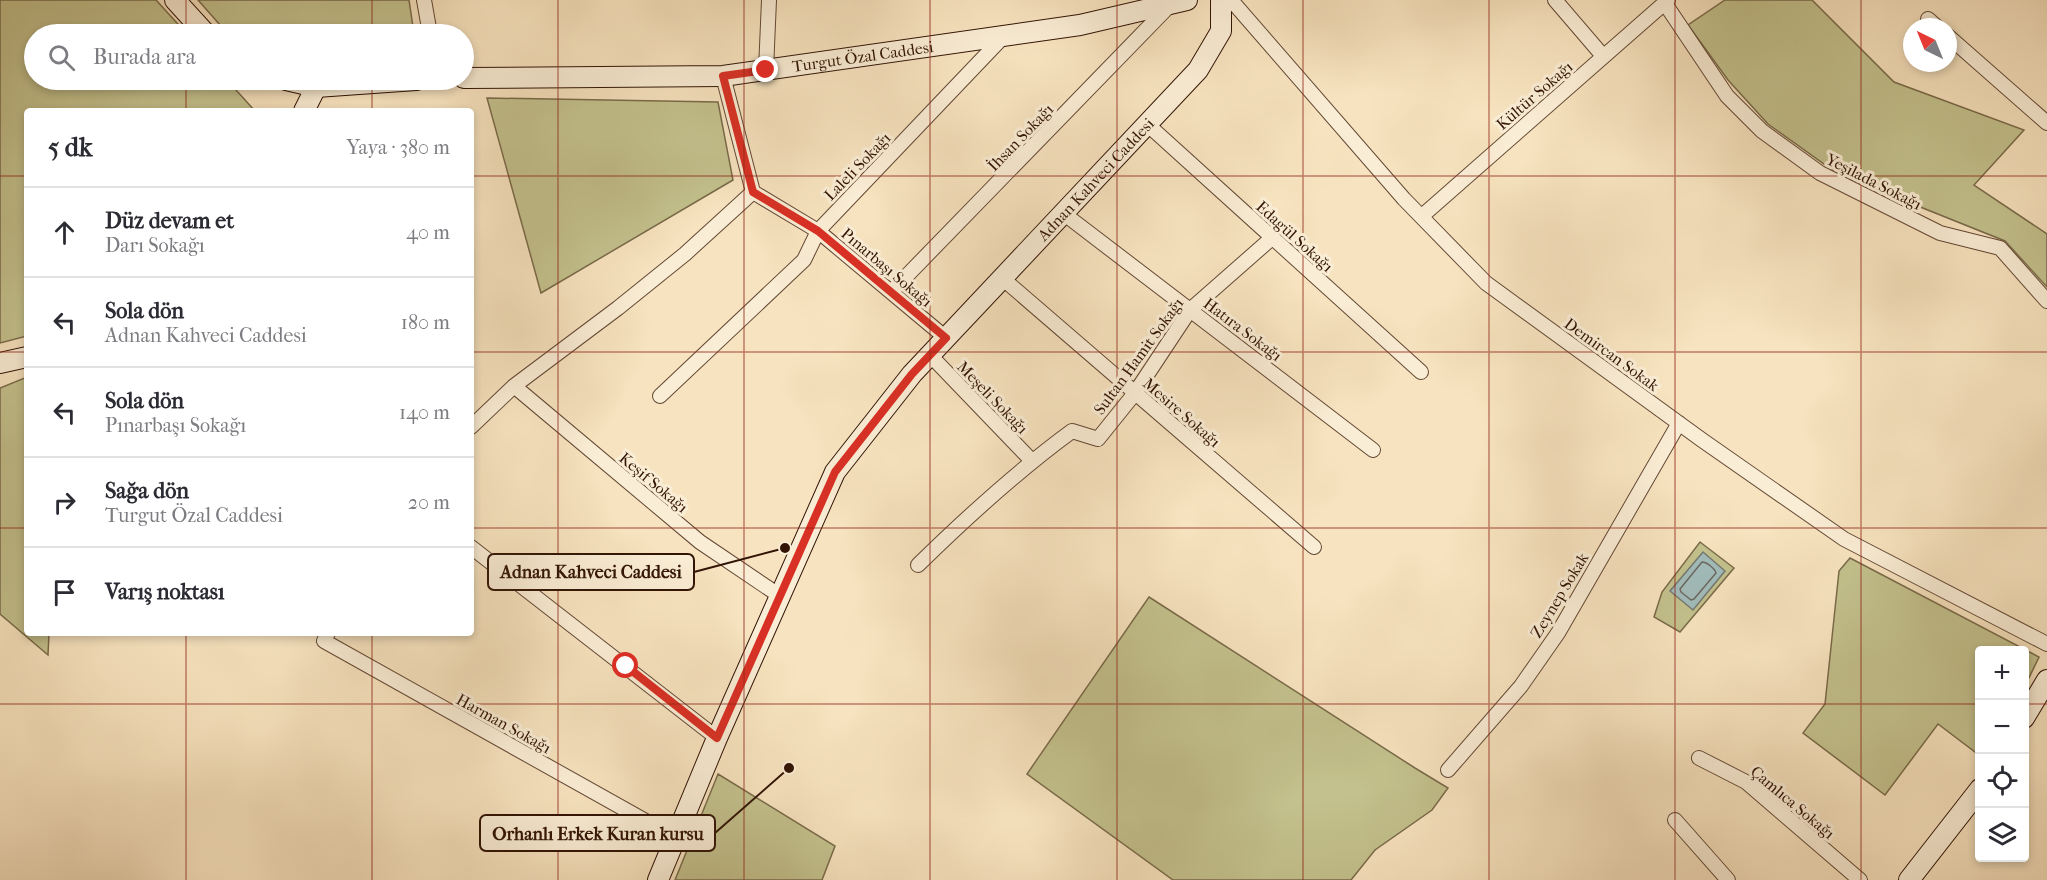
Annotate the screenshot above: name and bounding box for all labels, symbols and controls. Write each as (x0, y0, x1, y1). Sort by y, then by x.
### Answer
north arrow (1903, 18, 1957, 72)
search box (24, 24, 474, 90)
street label: Turgut Özal Caddesi (791, 37, 935, 76)
icon: search (45, 41, 78, 74)
text: Burada ara (93, 44, 196, 70)
route end (752, 56, 778, 82)
street label: Kültür Sokağı (1492, 57, 1577, 134)
street label: İhsan Sokağı (984, 99, 1057, 175)
street label: Adnan Kahveci Caddesi (1033, 114, 1158, 245)
street label: Laleli Sokağı (820, 128, 895, 204)
text: 5 dk (48, 132, 92, 163)
text: Yaya · 380 m (347, 136, 450, 159)
street label: Yeşilada Sokağı (1822, 149, 1925, 215)
street label: Edagül Sokağı (1252, 197, 1337, 276)
text: Düz devam et (105, 208, 234, 234)
icon: ahead (48, 216, 81, 249)
text: 40 m (406, 221, 450, 244)
street label: Pınarbaşı Sokağı (837, 224, 936, 312)
text: Darı Sokağı (105, 234, 205, 257)
street label: Sultan Hamit Sokağı (1090, 294, 1187, 418)
street label: Hatıra Sokağı (1200, 294, 1286, 365)
text: Sola dön (105, 298, 184, 324)
icon: left (48, 306, 81, 339)
text: 180 m (401, 311, 450, 334)
street label: Demircan Sokak (1561, 314, 1663, 396)
text: Adnan Kahveci Caddesi (105, 324, 307, 347)
street label: Meşeli Sokağı (952, 357, 1032, 439)
street label: Mesire Sokağı (1139, 374, 1224, 451)
text: Sola dön (105, 388, 184, 414)
icon: left (48, 396, 81, 429)
text: 140 m (399, 401, 450, 424)
text: Pınarbaşı Sokağı (105, 414, 246, 437)
street label: Keşif Sokağı (615, 448, 692, 518)
text: Sağa dön (105, 478, 189, 504)
icon: right (48, 486, 81, 519)
text: 20 m (408, 491, 450, 514)
text: Turgut Özal Caddesi (105, 504, 283, 527)
street label: Zeynep Sokak (1526, 548, 1593, 641)
callout: Adnan Kahveci Caddesi (488, 554, 694, 590)
text: Adnan Kahveci Caddesi (499, 562, 682, 583)
icon: arrive (48, 576, 81, 609)
text: Varış noktası (105, 579, 224, 605)
map controls (1975, 646, 2029, 862)
button: + (1975, 646, 2029, 700)
route start (612, 652, 638, 678)
street label: Harman Sokağı (453, 690, 555, 757)
button: − (1975, 700, 2029, 754)
button: locate (1975, 754, 2029, 808)
street label: Çamlıca Sokağı (1746, 762, 1839, 844)
button: layers (1975, 808, 2029, 862)
callout: Orhanlı Erkek Kuran kursu (480, 815, 715, 851)
text: Orhanlı Erkek Kuran kursu (492, 824, 705, 845)

